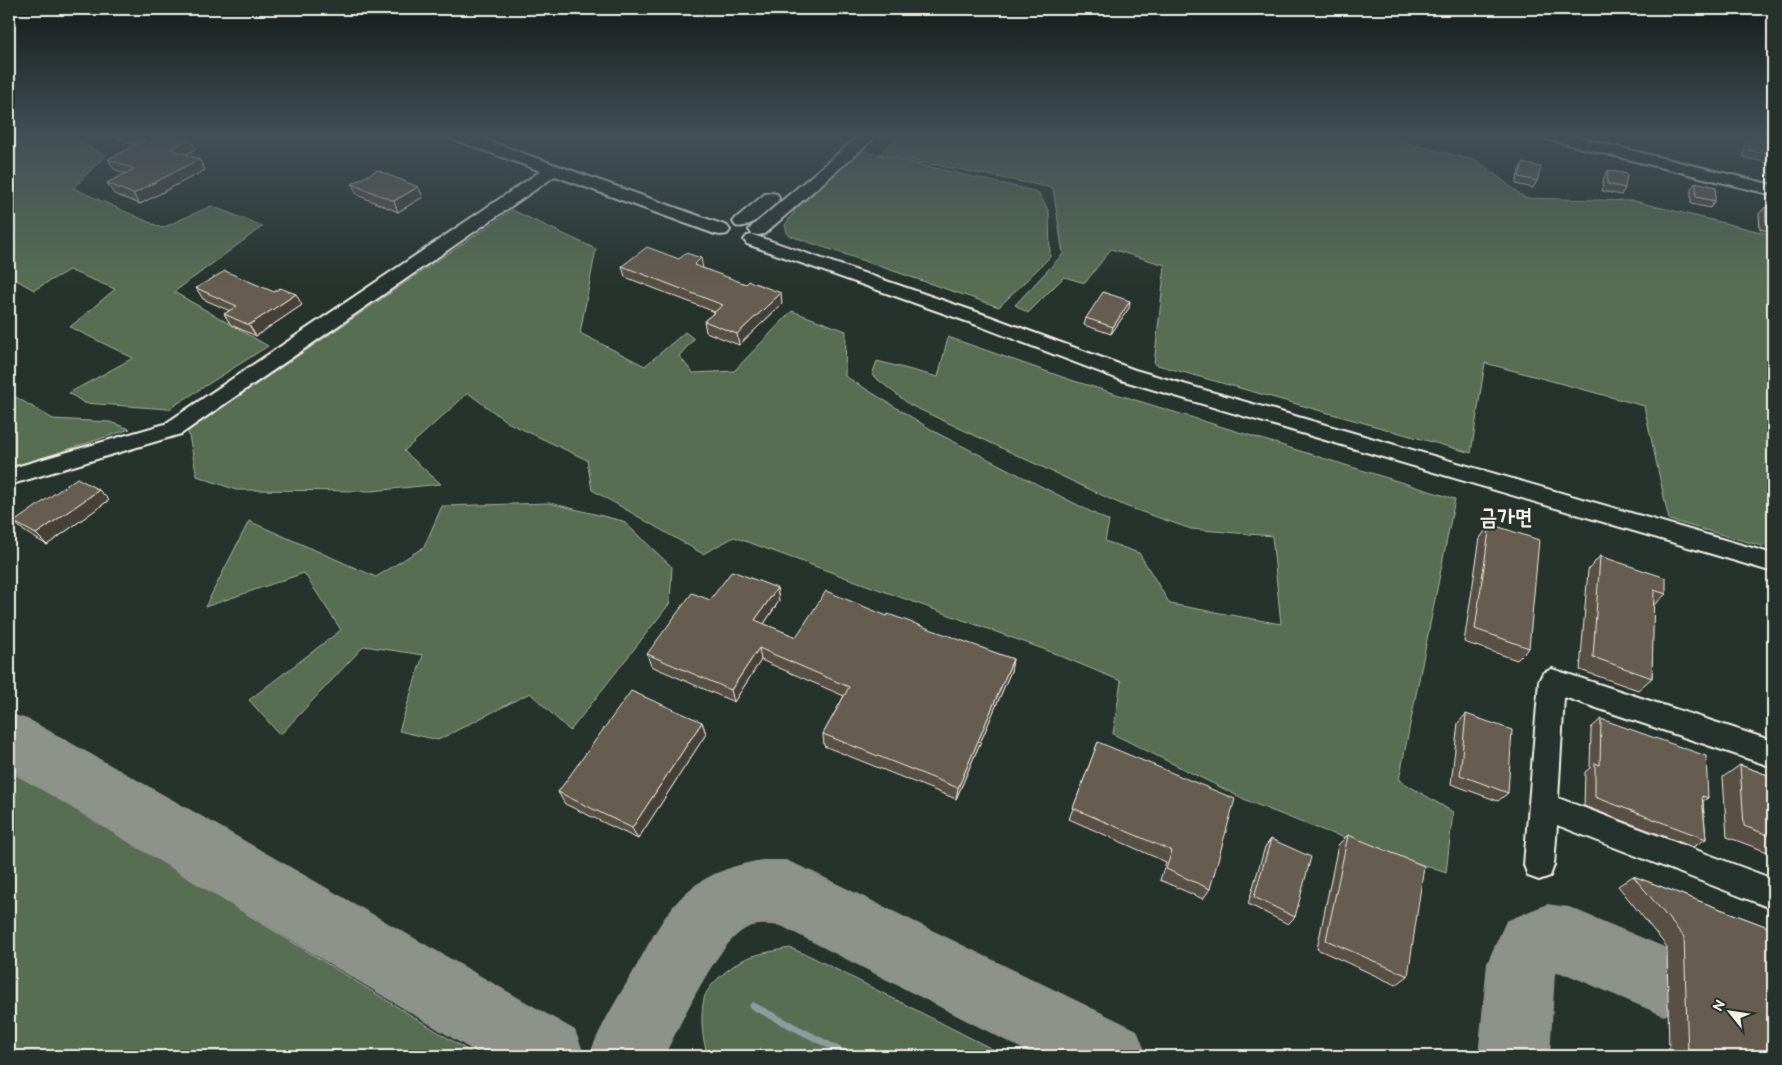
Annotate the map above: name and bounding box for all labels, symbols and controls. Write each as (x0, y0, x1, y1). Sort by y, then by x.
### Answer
district label: 금가면 (1479, 504, 1533, 531)
north arrow (1704, 988, 1754, 1038)
text: N (1709, 997, 1729, 1015)

